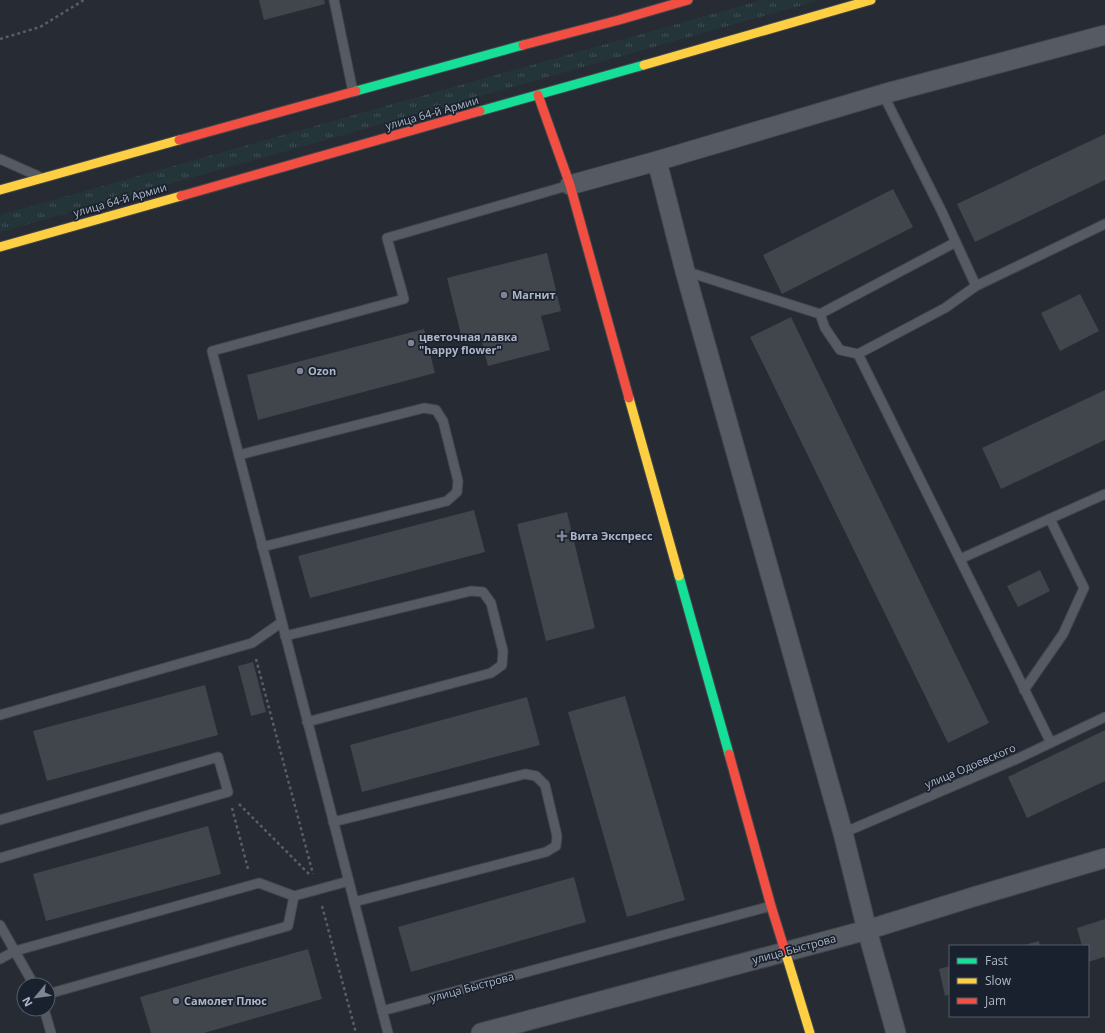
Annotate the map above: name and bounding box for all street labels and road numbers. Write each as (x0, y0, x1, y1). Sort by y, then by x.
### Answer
street label: улица 64-й Армии (383, 92, 480, 133)
street label: улица 64-й Армии (71, 179, 168, 220)
street label: улица Одоевского (922, 739, 1018, 792)
street label: улица Быстрова (750, 930, 837, 967)
street label: улица Быстрова (428, 968, 515, 1005)

